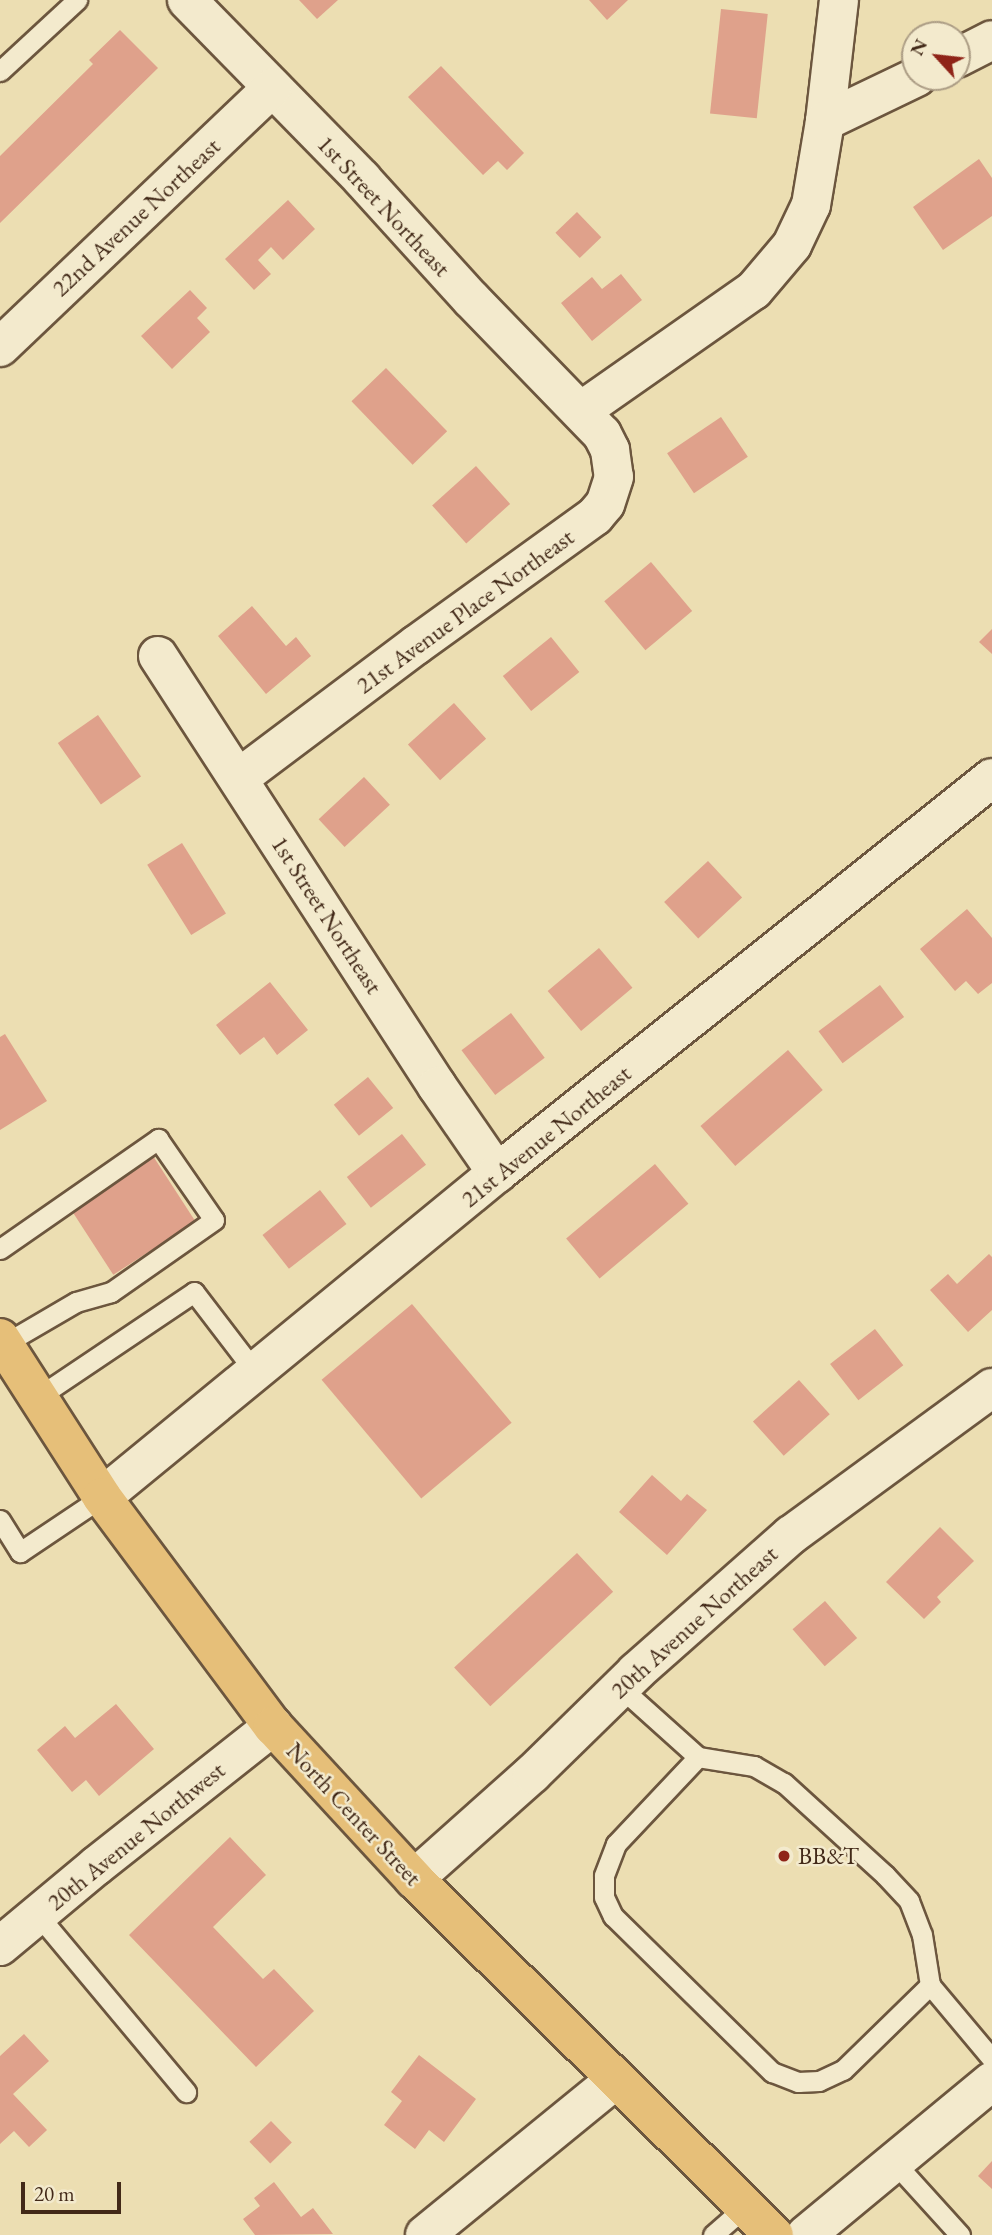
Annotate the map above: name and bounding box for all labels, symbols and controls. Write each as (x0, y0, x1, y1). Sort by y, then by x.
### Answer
north arrow (901, 21, 971, 91)
text: N (904, 35, 933, 60)
street label: 1st Street Northeast (311, 130, 457, 282)
street label: 22nd Avenue Northeast (46, 132, 226, 302)
street label: 21st Avenue Place Northeast (351, 522, 579, 700)
street label: 1st Street Northeast (265, 831, 389, 999)
street label: 21st Avenue Northeast (455, 1059, 637, 1213)
street label: 20th Avenue Northeast (605, 1540, 783, 1704)
street label: North Center Street (280, 1736, 428, 1892)
street label: 20th Avenue Northwest (41, 1756, 231, 1916)
place label: BB&T (798, 1842, 859, 1870)
marker: BB&T (776, 1848, 792, 1864)
scale bar (24, 2168, 124, 2212)
text: 20 m (34, 2180, 75, 2207)

